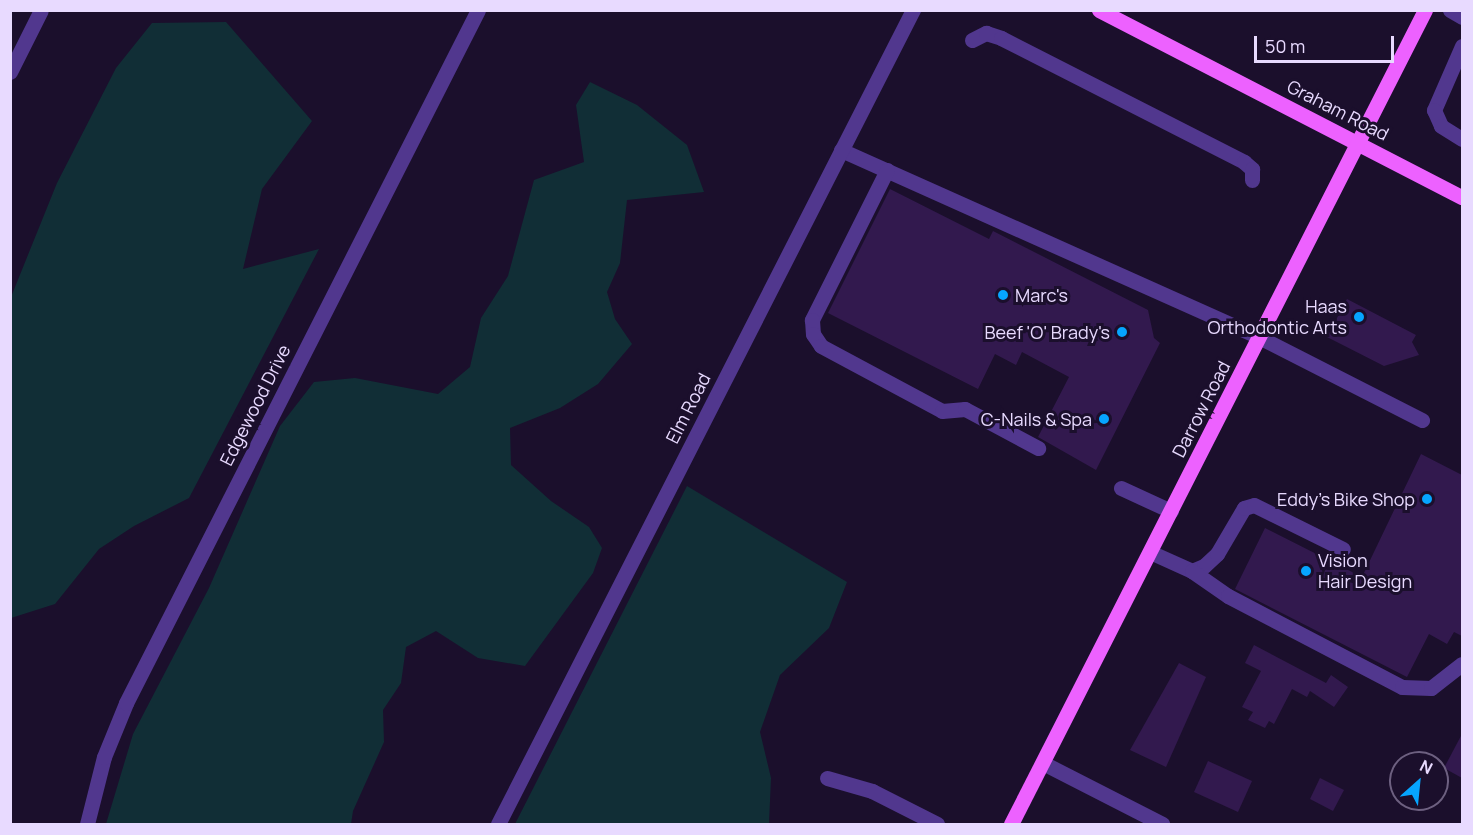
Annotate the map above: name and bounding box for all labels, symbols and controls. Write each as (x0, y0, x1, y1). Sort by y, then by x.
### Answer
scale bar (1257, 24, 1396, 62)
text: 50 m (1265, 34, 1305, 58)
street label: Graham Road (1284, 75, 1392, 145)
place label: Marc's (1015, 284, 1068, 306)
marker: Marc's (996, 288, 1010, 302)
place label: Haas Orthodontic Arts (1207, 296, 1347, 338)
marker: Haas Orthodontic Arts (1352, 310, 1366, 324)
place label: Beef 'O' Brady's (984, 321, 1110, 343)
marker: Beef 'O' Brady's (1115, 325, 1129, 339)
street label: Edgewood Drive (215, 341, 295, 469)
street label: Darrow Road (1167, 357, 1235, 461)
street label: Elm Road (661, 369, 715, 447)
place label: C-Nails & Spa (981, 408, 1092, 430)
marker: C-Nails & Spa (1097, 412, 1111, 426)
place label: Eddy's Bike Shop (1277, 488, 1415, 510)
marker: Eddy's Bike Shop (1420, 492, 1434, 506)
place label: Vision Hair Design (1318, 550, 1412, 592)
marker: Vision Hair Design (1299, 564, 1313, 578)
north arrow (1389, 751, 1449, 811)
text: N (1416, 754, 1436, 779)

